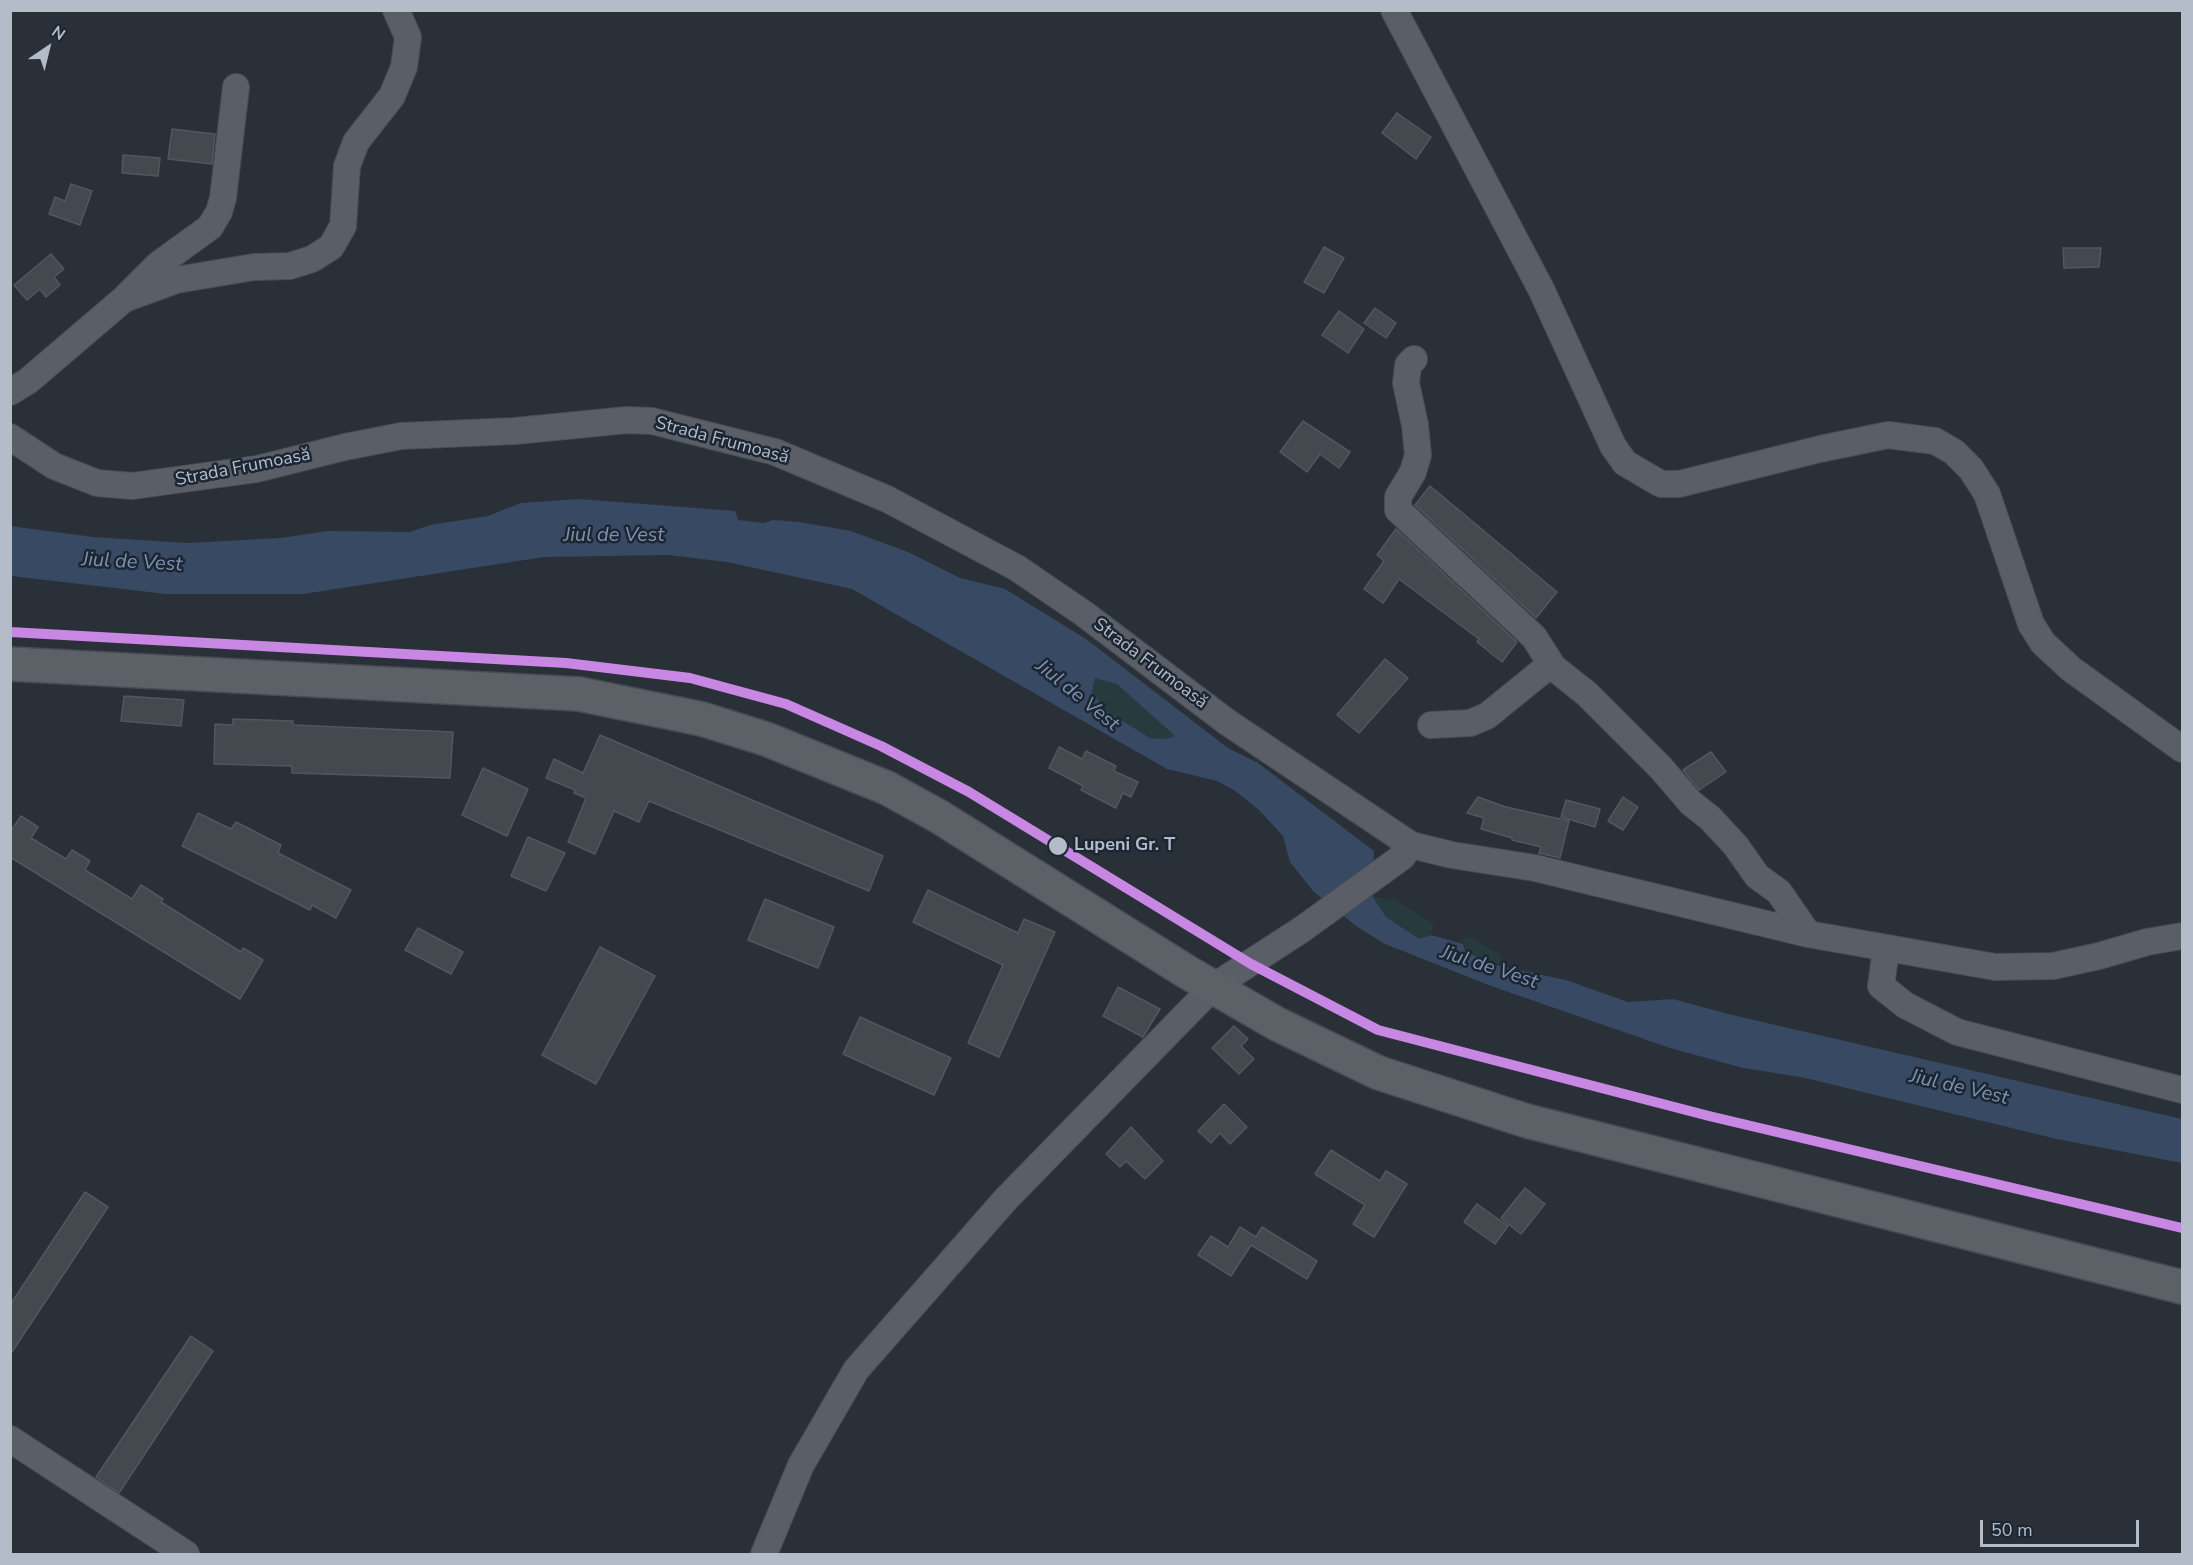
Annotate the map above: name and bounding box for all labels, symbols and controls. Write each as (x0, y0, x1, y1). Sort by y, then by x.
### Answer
north arrow (18, 18, 78, 78)
text: N (47, 21, 70, 46)
street label: Strada Frumoasă (653, 413, 791, 469)
street label: Strada Frumoasă (174, 444, 312, 492)
water label: Jiul de Vest (564, 524, 664, 548)
water label: Jiul de Vest (81, 548, 183, 578)
street label: Strada Frumoasă (1089, 614, 1211, 714)
water label: Jiul de Vest (1030, 655, 1124, 737)
marker: Lupeni Gr. T (1047, 835, 1069, 857)
place label: Lupeni Gr. T (1074, 835, 1175, 857)
water label: Jiul de Vest (1437, 941, 1541, 995)
water label: Jiul de Vest (1907, 1065, 2011, 1111)
scale bar (1983, 1508, 2142, 1546)
text: 50 m (1991, 1518, 2033, 1542)

